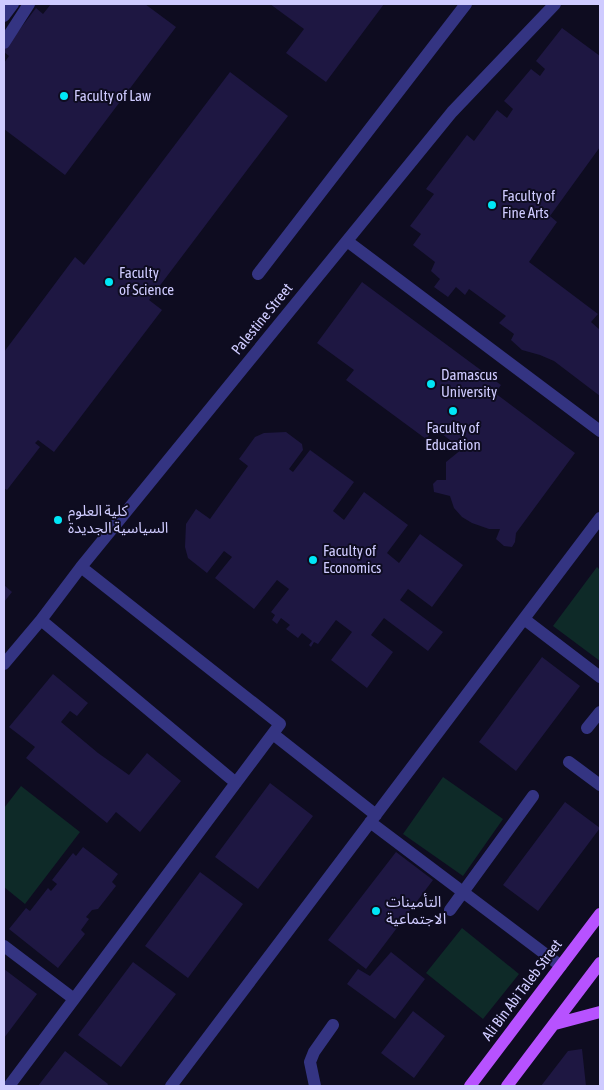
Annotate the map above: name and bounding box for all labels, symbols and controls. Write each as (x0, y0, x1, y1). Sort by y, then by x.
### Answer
place label: Faculty of Law (74, 87, 151, 104)
marker: Faculty of Law (58, 90, 70, 102)
place label: Faculty of Fine Arts (502, 187, 555, 221)
marker: Faculty of Fine Arts (486, 199, 498, 211)
place label: Faculty of Science (119, 264, 174, 298)
marker: Faculty of Science (103, 276, 115, 288)
street label: Palestine Street (228, 280, 296, 358)
place label: Damascus University (441, 366, 498, 400)
marker: Damascus University (425, 378, 437, 390)
marker: Faculty of Education (447, 405, 459, 417)
place label: Faculty of Education (425, 419, 481, 453)
place label: كلية العلوم السياسية الجديدة (68, 502, 168, 536)
marker: كلية العلوم السياسية الجديدة (52, 514, 64, 526)
place label: Faculty of Economics (323, 542, 381, 576)
marker: Faculty of Economics (307, 554, 319, 566)
place label: التأمينات الاجتماعية (386, 893, 446, 927)
marker: التأمينات الاجتماعية (370, 905, 382, 917)
street label: Ali Bin Abi Taleb Street (478, 936, 565, 1043)

